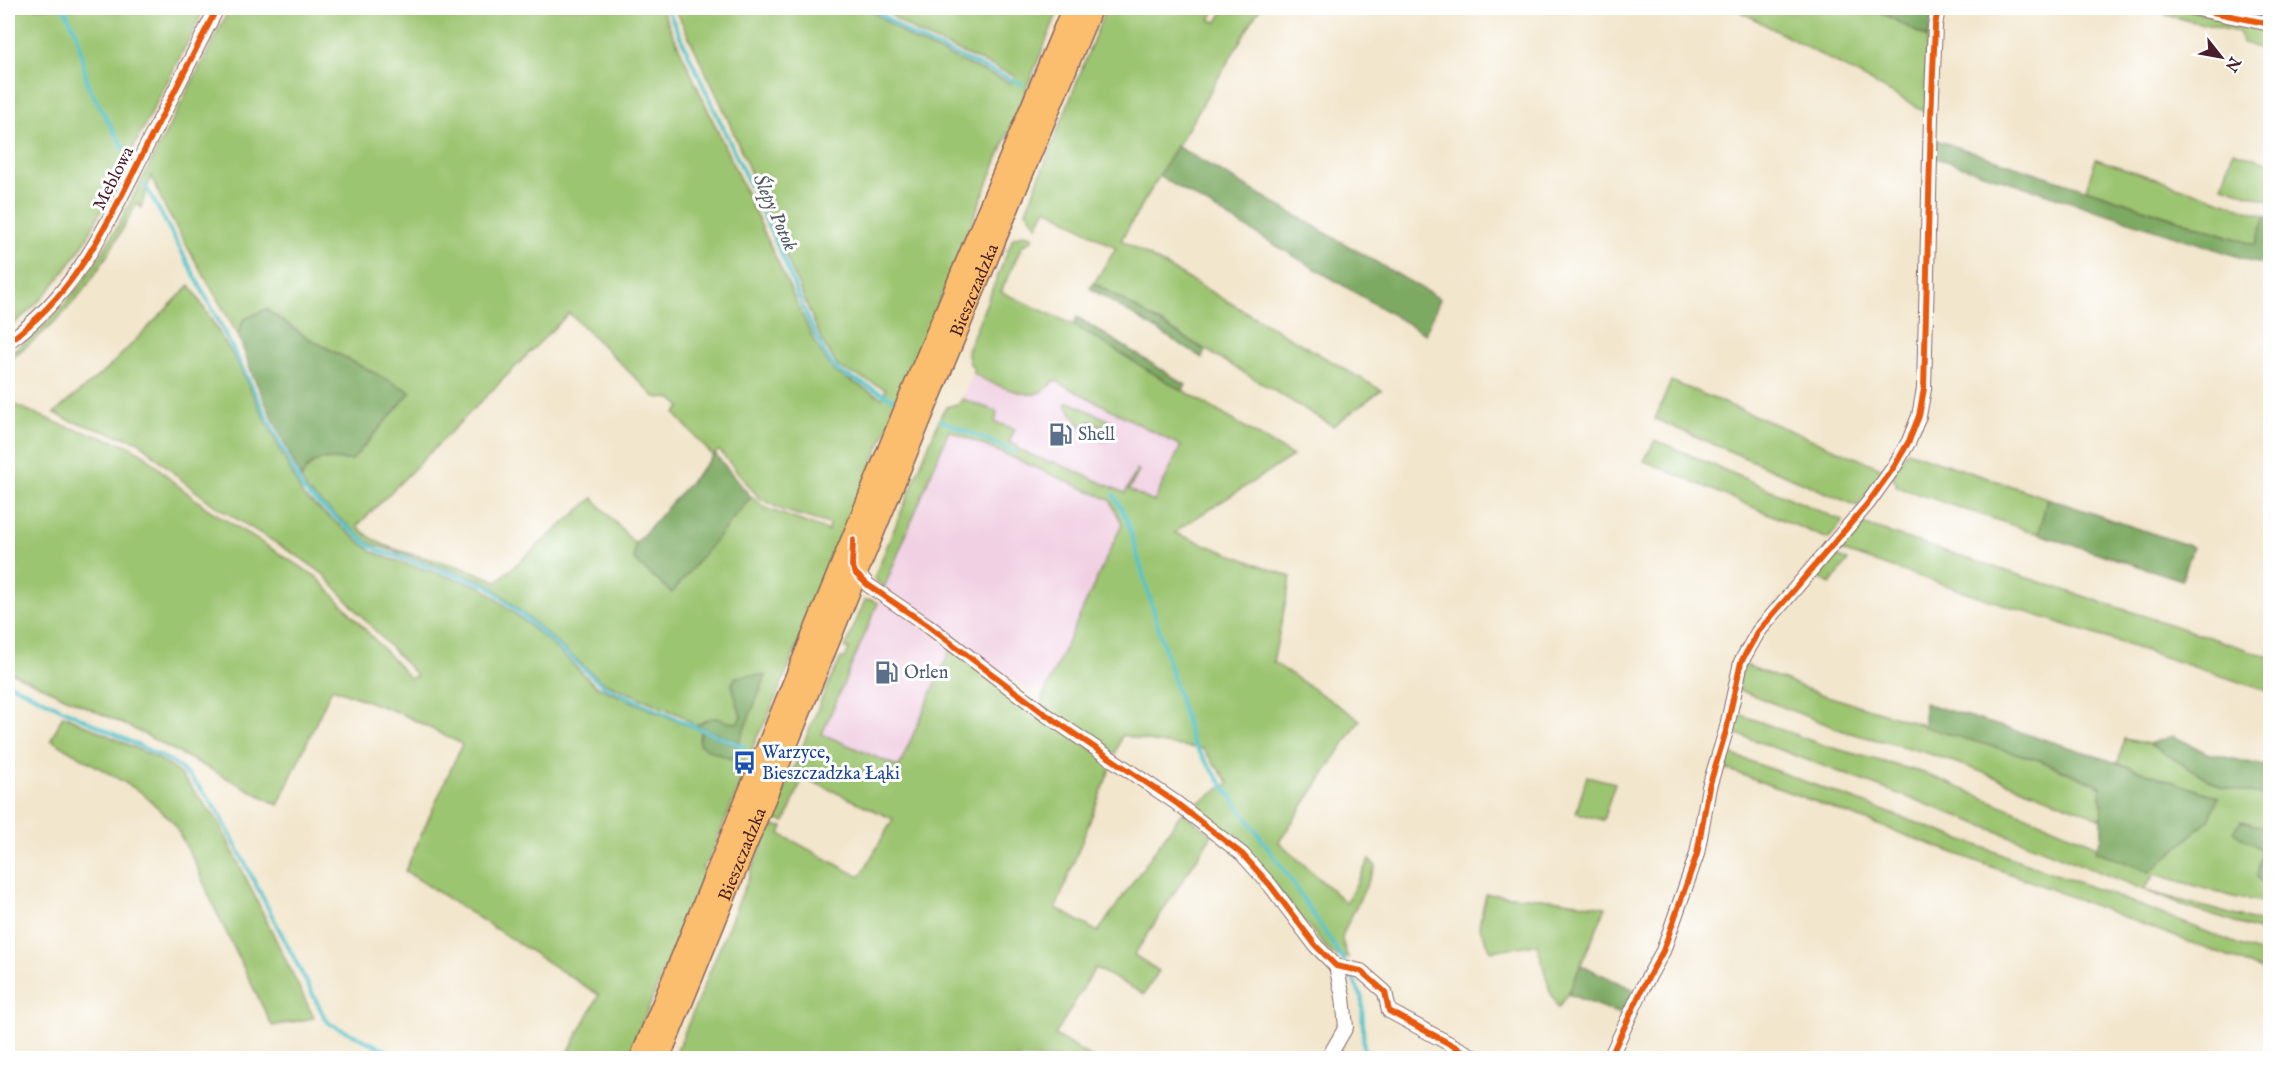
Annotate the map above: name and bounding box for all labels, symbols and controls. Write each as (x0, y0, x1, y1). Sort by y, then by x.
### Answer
north arrow (2191, 27, 2251, 87)
text: N (2220, 52, 2245, 75)
street label: Meblowa (89, 143, 140, 214)
water label: Ślepy Potok (747, 169, 805, 255)
street label: Bieszczadzka (946, 240, 1005, 341)
fuel station icon: Shell (1047, 421, 1073, 447)
place label: Shell (1078, 424, 1115, 447)
fuel station icon: Orlen (873, 659, 899, 685)
place label: Orlen (904, 662, 949, 685)
place label: Warzyce, Bieszczadzka Łąki (762, 742, 900, 786)
bus stop icon: Warzyce, Bieszczadzka Łąki (731, 749, 757, 775)
street label: Bieszczadzka (714, 804, 773, 905)

